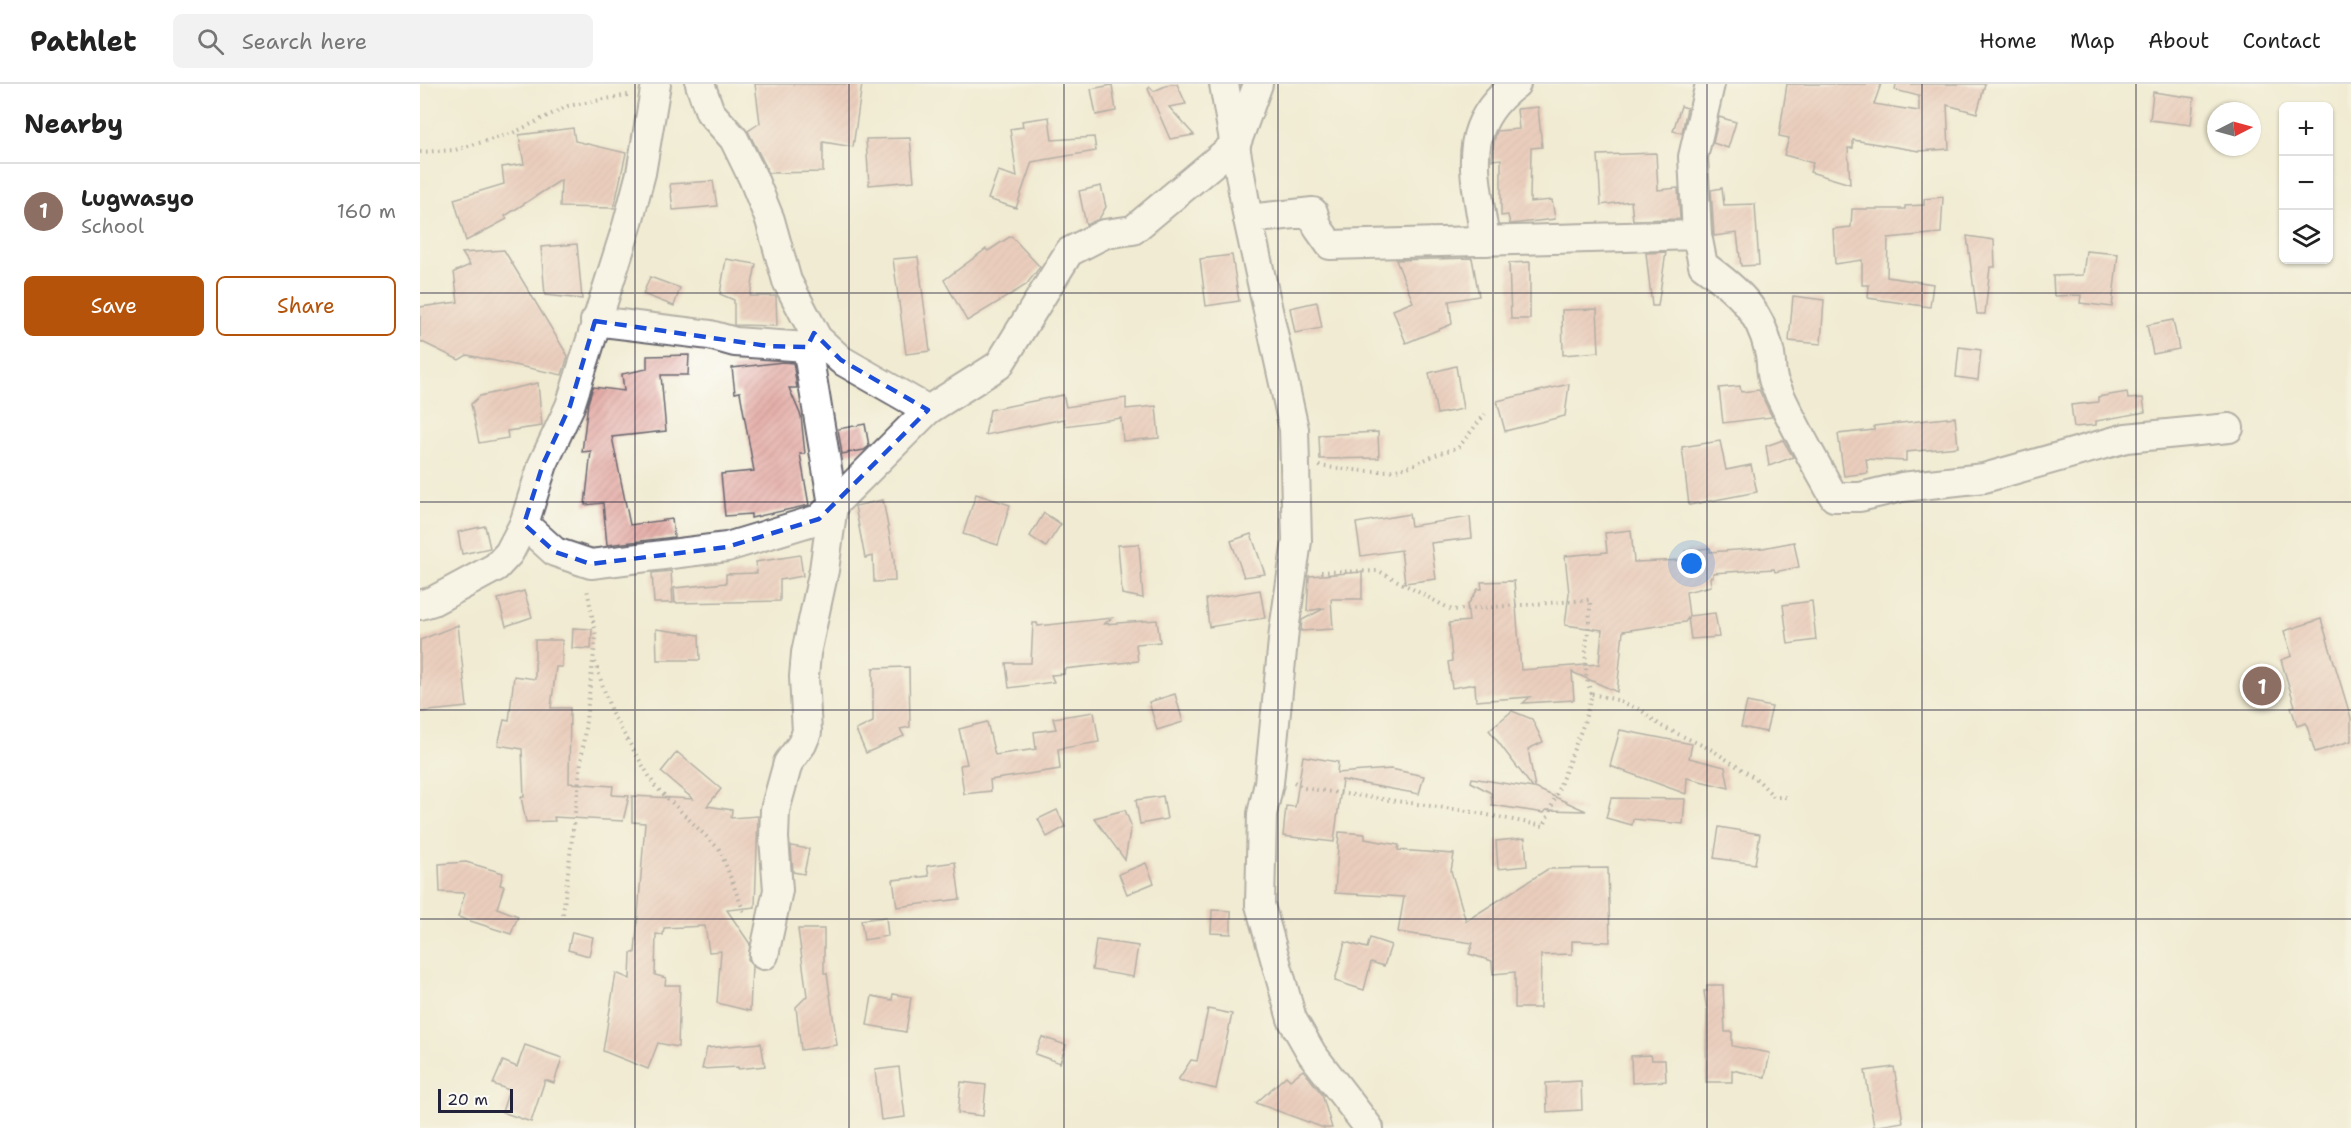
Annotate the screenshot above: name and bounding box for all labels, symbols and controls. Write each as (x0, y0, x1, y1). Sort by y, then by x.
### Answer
search box (173, 14, 593, 68)
text: Pathlet (30, 22, 137, 60)
icon: search (194, 25, 227, 58)
text: Search here (242, 27, 367, 56)
text: Home (1979, 27, 2037, 55)
text: Map (2070, 27, 2115, 55)
text: About (2148, 27, 2209, 55)
text: Contact (2242, 27, 2321, 55)
north arrow (2207, 102, 2261, 156)
map controls (2279, 102, 2333, 264)
button: + (2279, 102, 2333, 156)
text: Nearby (24, 106, 123, 141)
button: − (2279, 156, 2333, 210)
text: Lugwasyo (81, 184, 194, 213)
text: 1 (39, 198, 48, 224)
text: 160 m (337, 198, 396, 224)
button: layers (2279, 210, 2333, 264)
text: School (81, 213, 144, 239)
button: Save (24, 276, 204, 336)
button: Share (216, 276, 396, 336)
your location (1677, 549, 1706, 578)
pin: 1 (2242, 664, 2282, 708)
scale bar (438, 1086, 513, 1114)
text: 20 m (447, 1089, 488, 1110)

